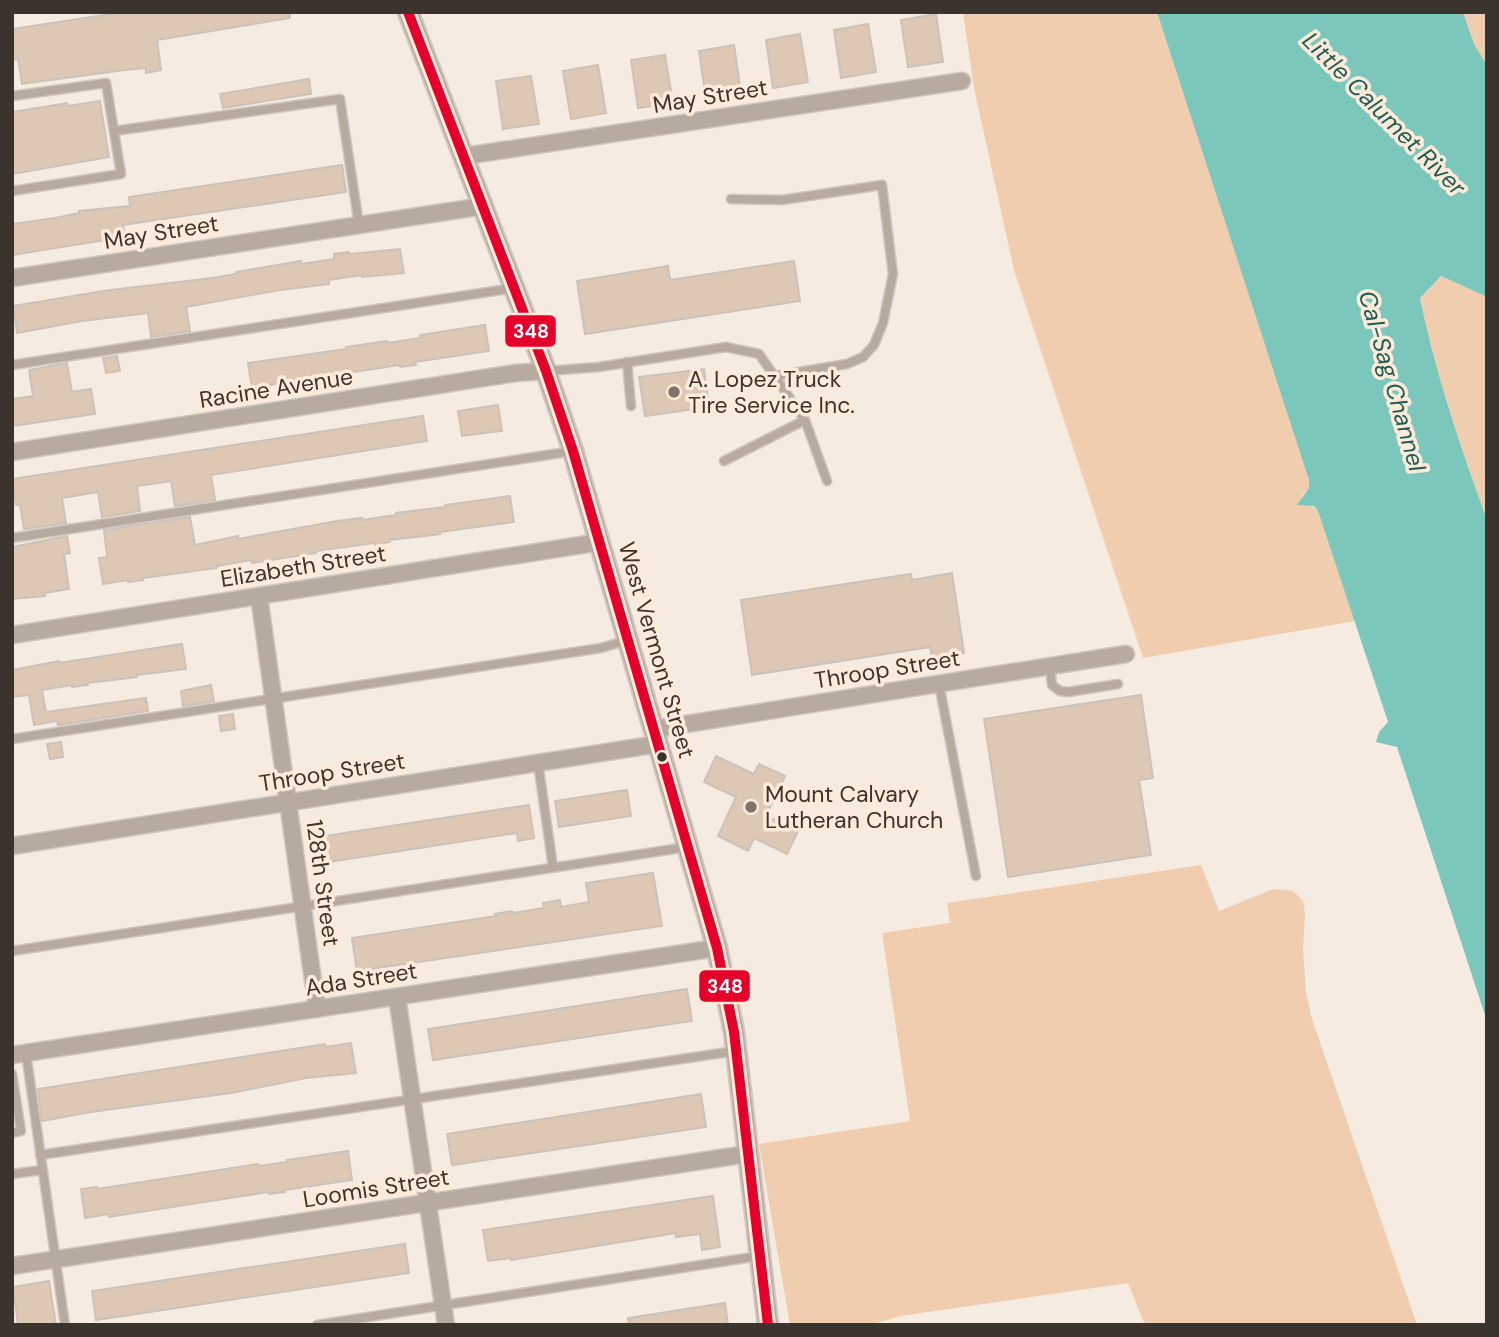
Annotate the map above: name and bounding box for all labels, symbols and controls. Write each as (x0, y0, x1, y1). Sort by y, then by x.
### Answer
water label: Little Calumet River (1296, 25, 1473, 203)
street label: May Street (651, 72, 769, 120)
street label: May Street (102, 208, 220, 256)
water label: Cal-Sag Channel (1352, 287, 1433, 475)
line badge: 348 (504, 314, 557, 348)
text: 348 (513, 319, 549, 344)
street label: Racine Avenue (197, 361, 355, 415)
place label: A. Lopez Truck Tire Service Inc. (688, 364, 855, 420)
marker: A. Lopez Truck Tire Service Inc. (666, 384, 682, 400)
street label: Elizabeth Street (218, 538, 388, 594)
street label: West Vermont Street (612, 538, 702, 762)
street label: Throop Street (812, 643, 962, 695)
street label: Throop Street (257, 746, 407, 798)
unlabelled marker (655, 750, 669, 764)
place label: Mount Calvary Lutheran Church (765, 779, 943, 835)
marker: Mount Calvary Lutheran Church (743, 799, 759, 815)
street label: 128th Street (299, 818, 347, 948)
street label: Ada Street (303, 955, 419, 1003)
line badge: 348 (698, 969, 751, 1003)
text: 348 (707, 974, 743, 999)
street label: Loomis Street (301, 1162, 451, 1214)

